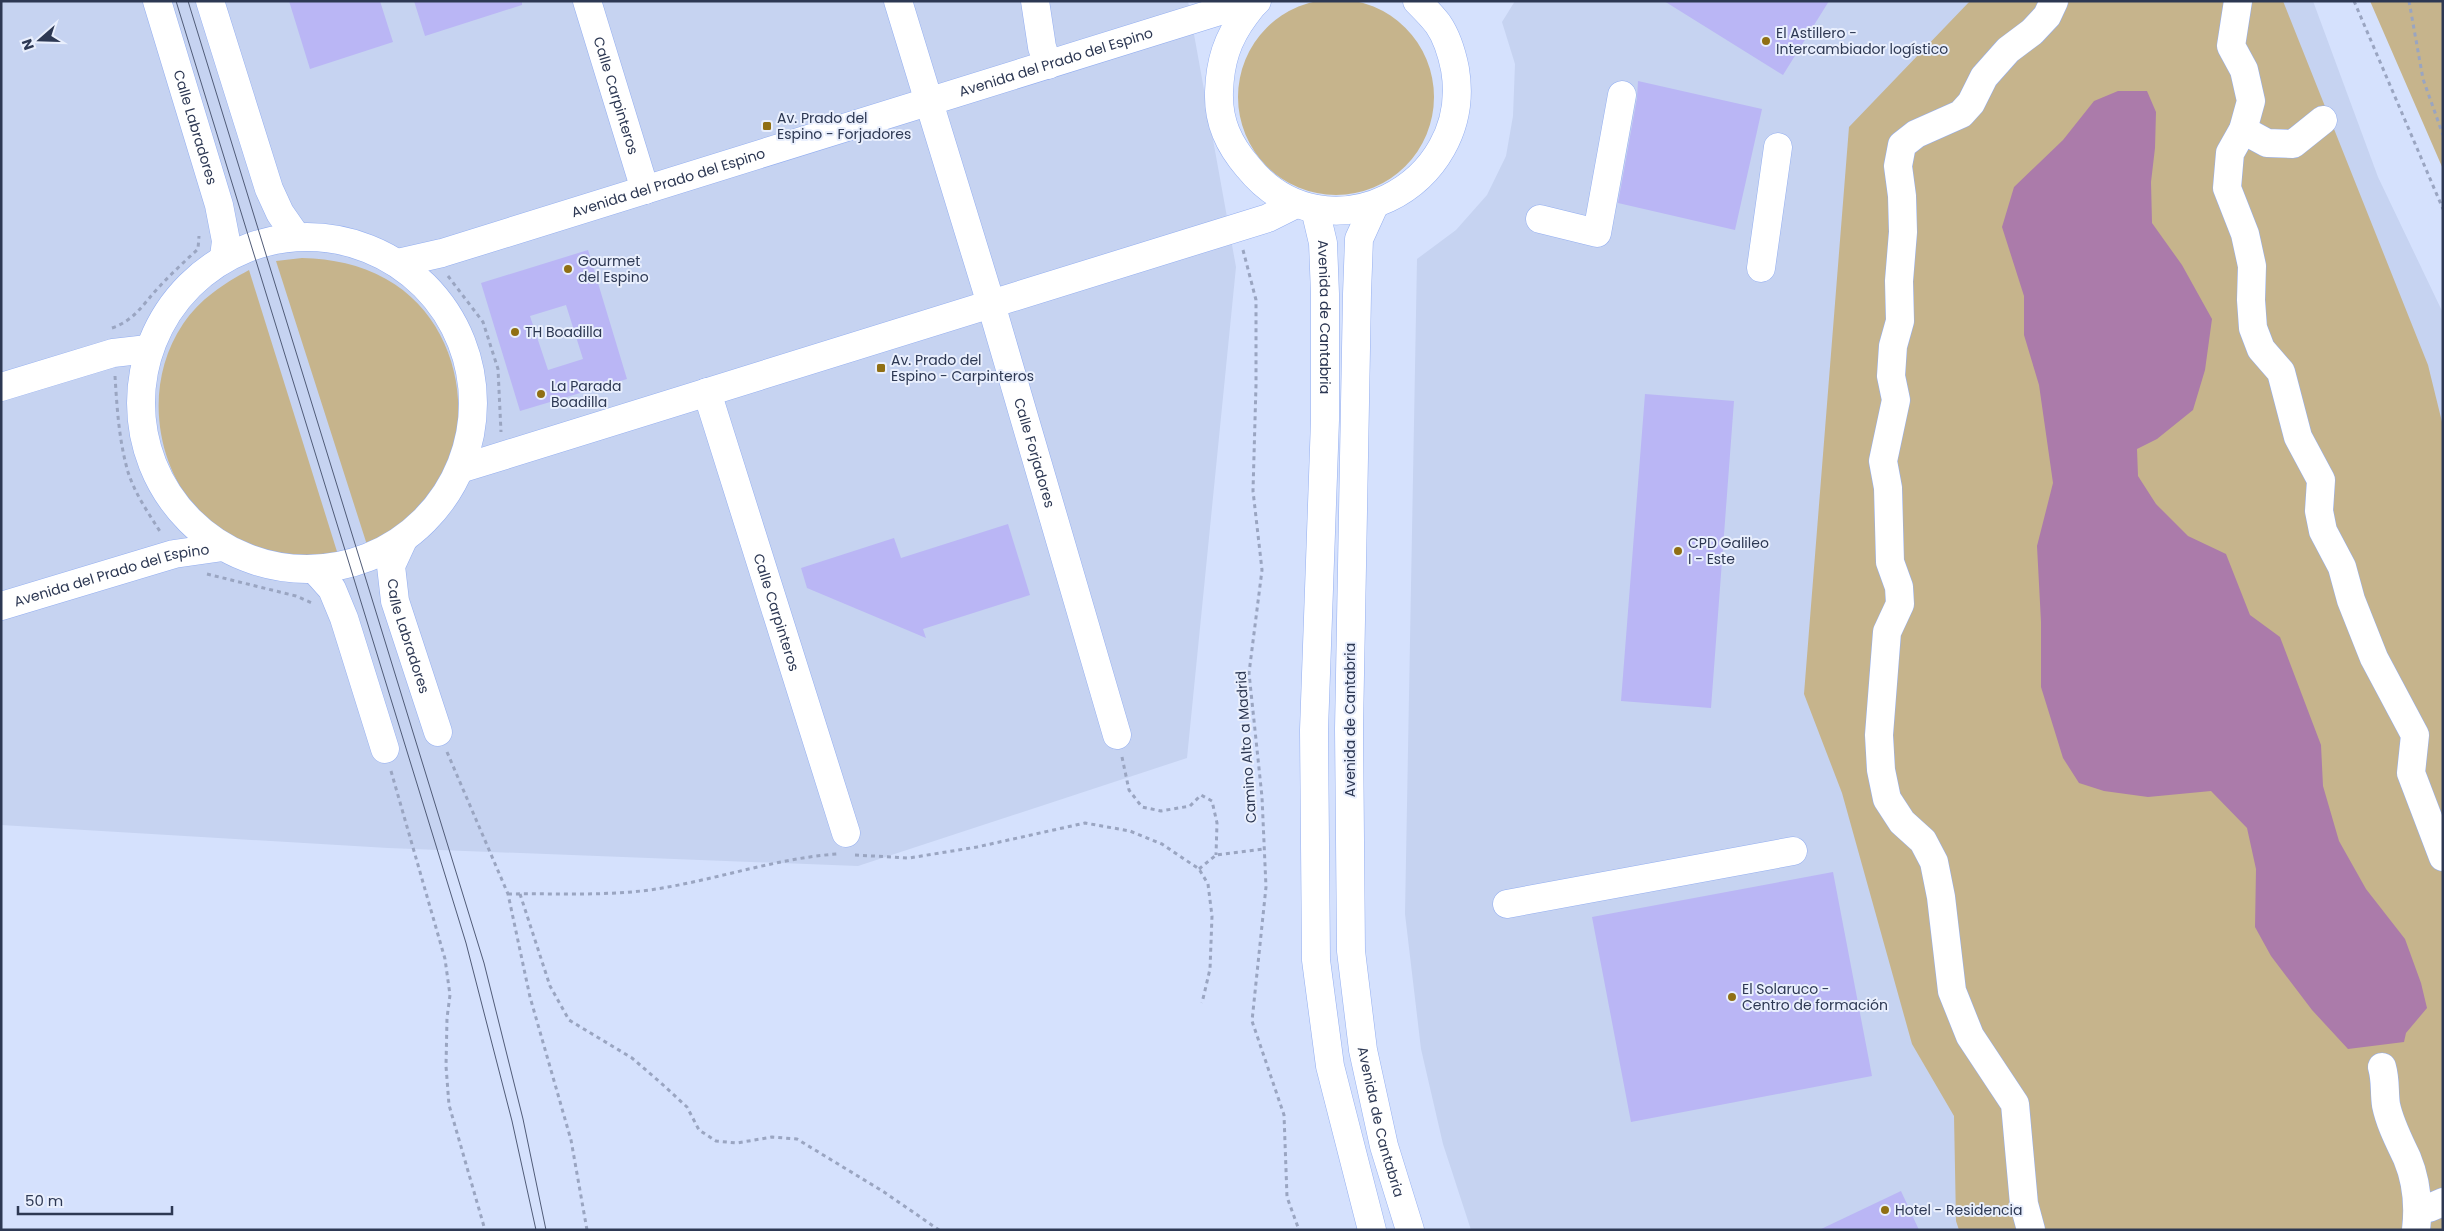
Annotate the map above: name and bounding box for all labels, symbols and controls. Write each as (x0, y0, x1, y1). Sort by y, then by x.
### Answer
north arrow (15, 15, 65, 65)
street label: Avenida del Prado del Espino (956, 22, 1155, 102)
place label: El Astillero - Intercambiador logístico (1776, 23, 1948, 59)
street label: Calle Carpinteros (589, 34, 644, 157)
marker: El Astillero - Intercambiador logístico (1760, 35, 1772, 47)
text: N (17, 36, 39, 53)
street label: Calle Labradores (169, 67, 222, 187)
place label: Av. Prado del Espino - Forjadores (777, 108, 911, 144)
marker: Av. Prado del Espino - Forjadores (761, 120, 773, 132)
street label: Avenida del Prado del Espino (569, 143, 768, 222)
street label: Avenida de Cantabria (1313, 239, 1335, 394)
place label: Gourmet del Espino (578, 251, 649, 287)
marker: Gourmet del Espino (562, 263, 574, 275)
place label: TH Boadilla (525, 322, 602, 342)
marker: TH Boadilla (509, 326, 521, 338)
place label: Av. Prado del Espino - Carpinteros (891, 350, 1034, 386)
marker: Av. Prado del Espino - Carpinteros (875, 362, 887, 374)
place label: La Parada Boadilla (551, 376, 621, 412)
marker: La Parada Boadilla (535, 388, 547, 400)
street label: Calle Forjadores (1009, 396, 1060, 510)
place label: CPD Galileo I - Este (1688, 533, 1769, 569)
street label: Avenida del Prado del Espino (11, 539, 211, 612)
marker: CPD Galileo I - Este (1672, 545, 1684, 557)
street label: Calle Carpinteros (749, 551, 804, 674)
street label: Calle Labradores (383, 578, 435, 696)
street label: Avenida de Cantabria (1340, 643, 1360, 797)
street label: Camino Alto a Madrid (1231, 670, 1261, 824)
place label: El Solaruco - Centro de formación (1742, 979, 1888, 1015)
marker: El Solaruco - Centro de formación (1726, 991, 1738, 1003)
street label: Avenida de Cantabria (1353, 1045, 1409, 1199)
scale bar (18, 1184, 171, 1216)
text: 50 m (25, 1190, 63, 1211)
place label: Hotel - Residencia (1895, 1200, 2023, 1220)
marker: Hotel - Residencia (1879, 1204, 1891, 1216)

